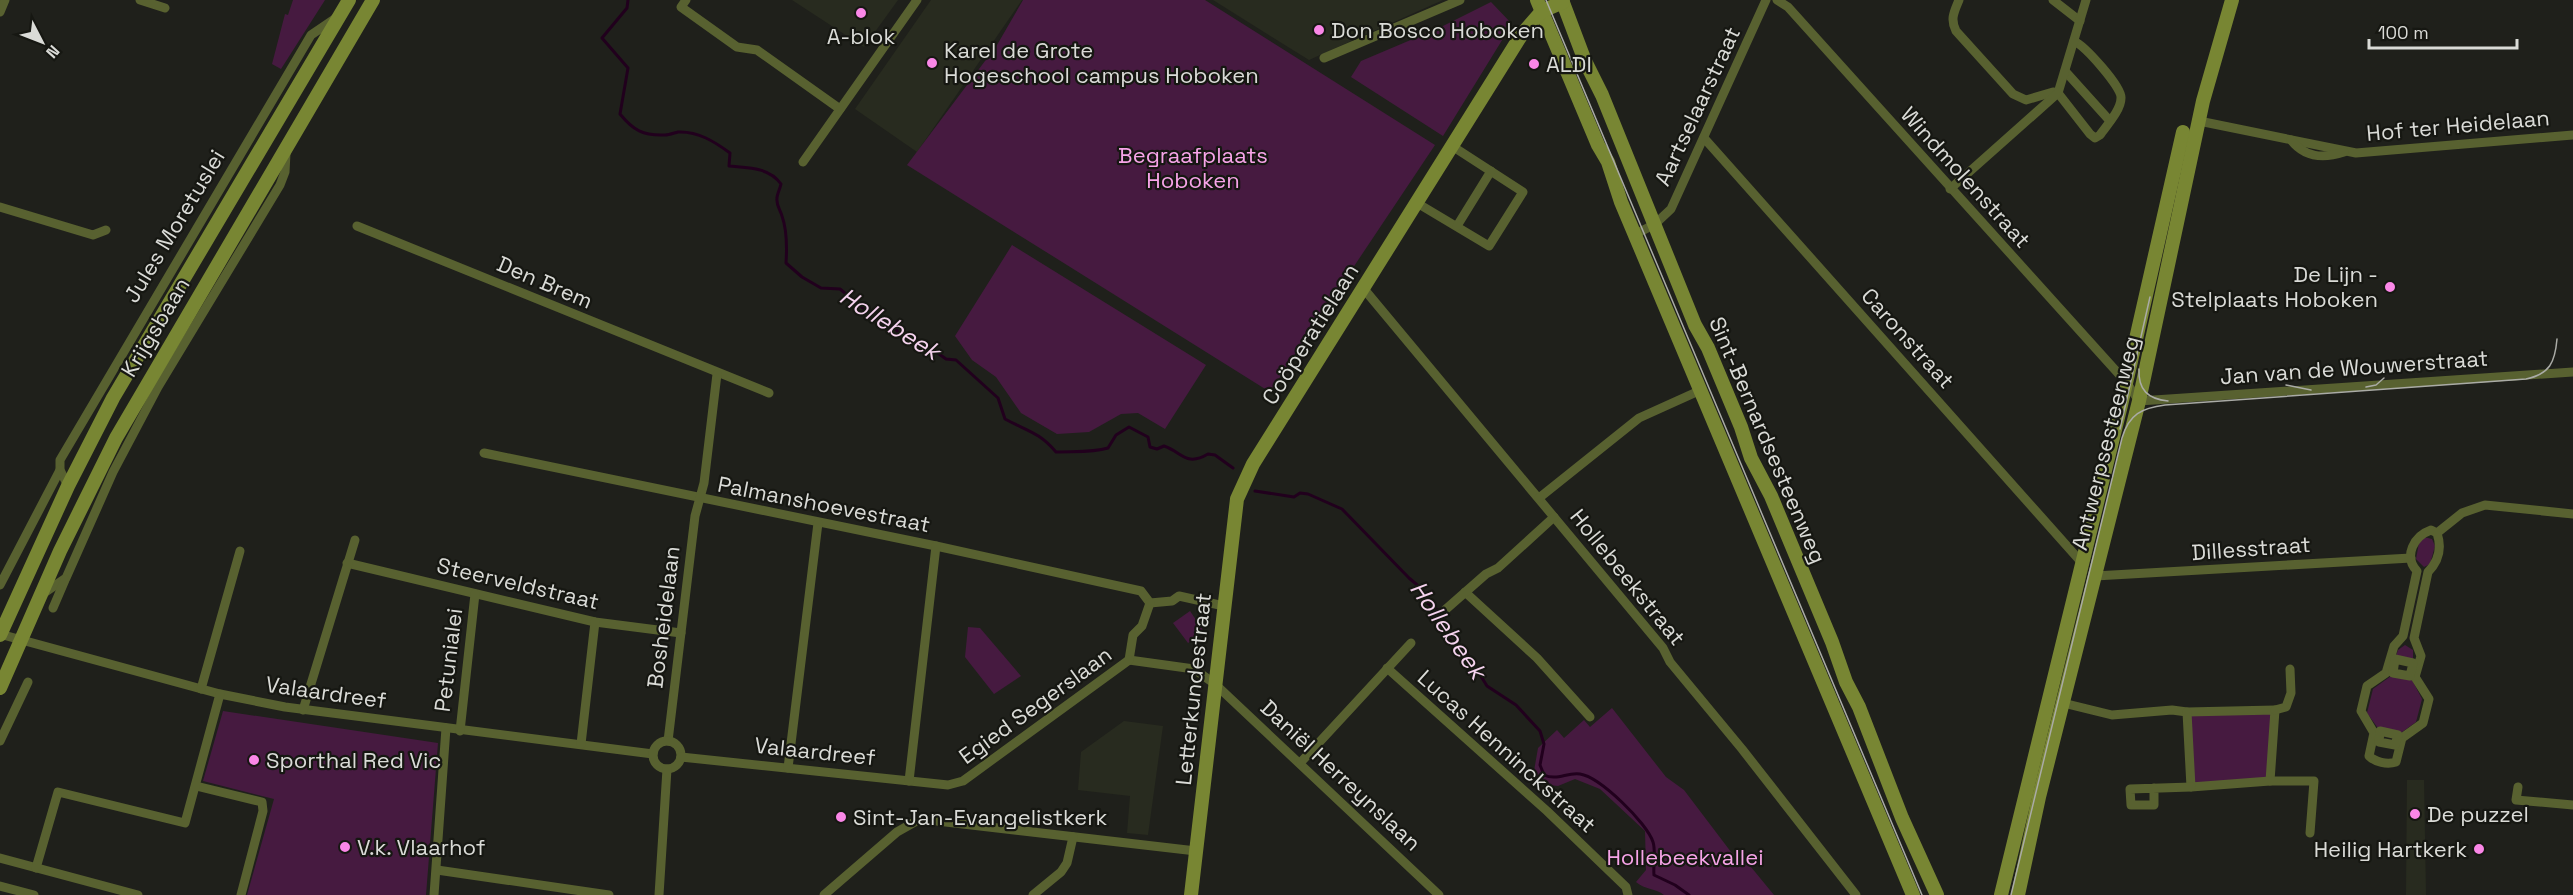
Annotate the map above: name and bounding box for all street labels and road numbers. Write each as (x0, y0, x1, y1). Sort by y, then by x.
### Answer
street label: Aartselaarstraat (1648, 22, 1746, 190)
street label: Windmolenstraat (1895, 100, 2037, 254)
street label: Hof ter Heidelaan (2365, 103, 2551, 147)
street label: Jules Moretuslei (117, 144, 231, 308)
street label: Den Brem (493, 249, 597, 315)
street label: Coöperatielaan (1255, 258, 1365, 410)
street label: Krijgsbaan (114, 272, 196, 382)
street label: Caronstraat (1855, 282, 1961, 394)
street label: Sint-Bernardsesteenweg (1703, 312, 1833, 568)
street label: Antwerpsesteenweg (2065, 333, 2145, 553)
street label: Jan van de Wouwerstraat (2219, 344, 2489, 390)
street label: Palmanshoevestraat (715, 470, 933, 538)
street label: Hollebeekstraat (1564, 503, 1692, 651)
street label: Dillesstraat (2190, 530, 2312, 566)
street label: Bosheidelaan (640, 544, 686, 690)
street label: Steerveldstraat (434, 551, 602, 615)
street label: Letterkundestraat (1169, 591, 1217, 787)
street label: Petunialei (428, 606, 468, 714)
street label: Egied Segerslaan (953, 640, 1117, 770)
street label: Lucas Henninckstraat (1412, 663, 1602, 839)
street label: Valaardreef (264, 670, 388, 714)
street label: Daniël Herreynslaan (1255, 693, 1427, 857)
street label: Valaardreef (753, 731, 877, 771)

